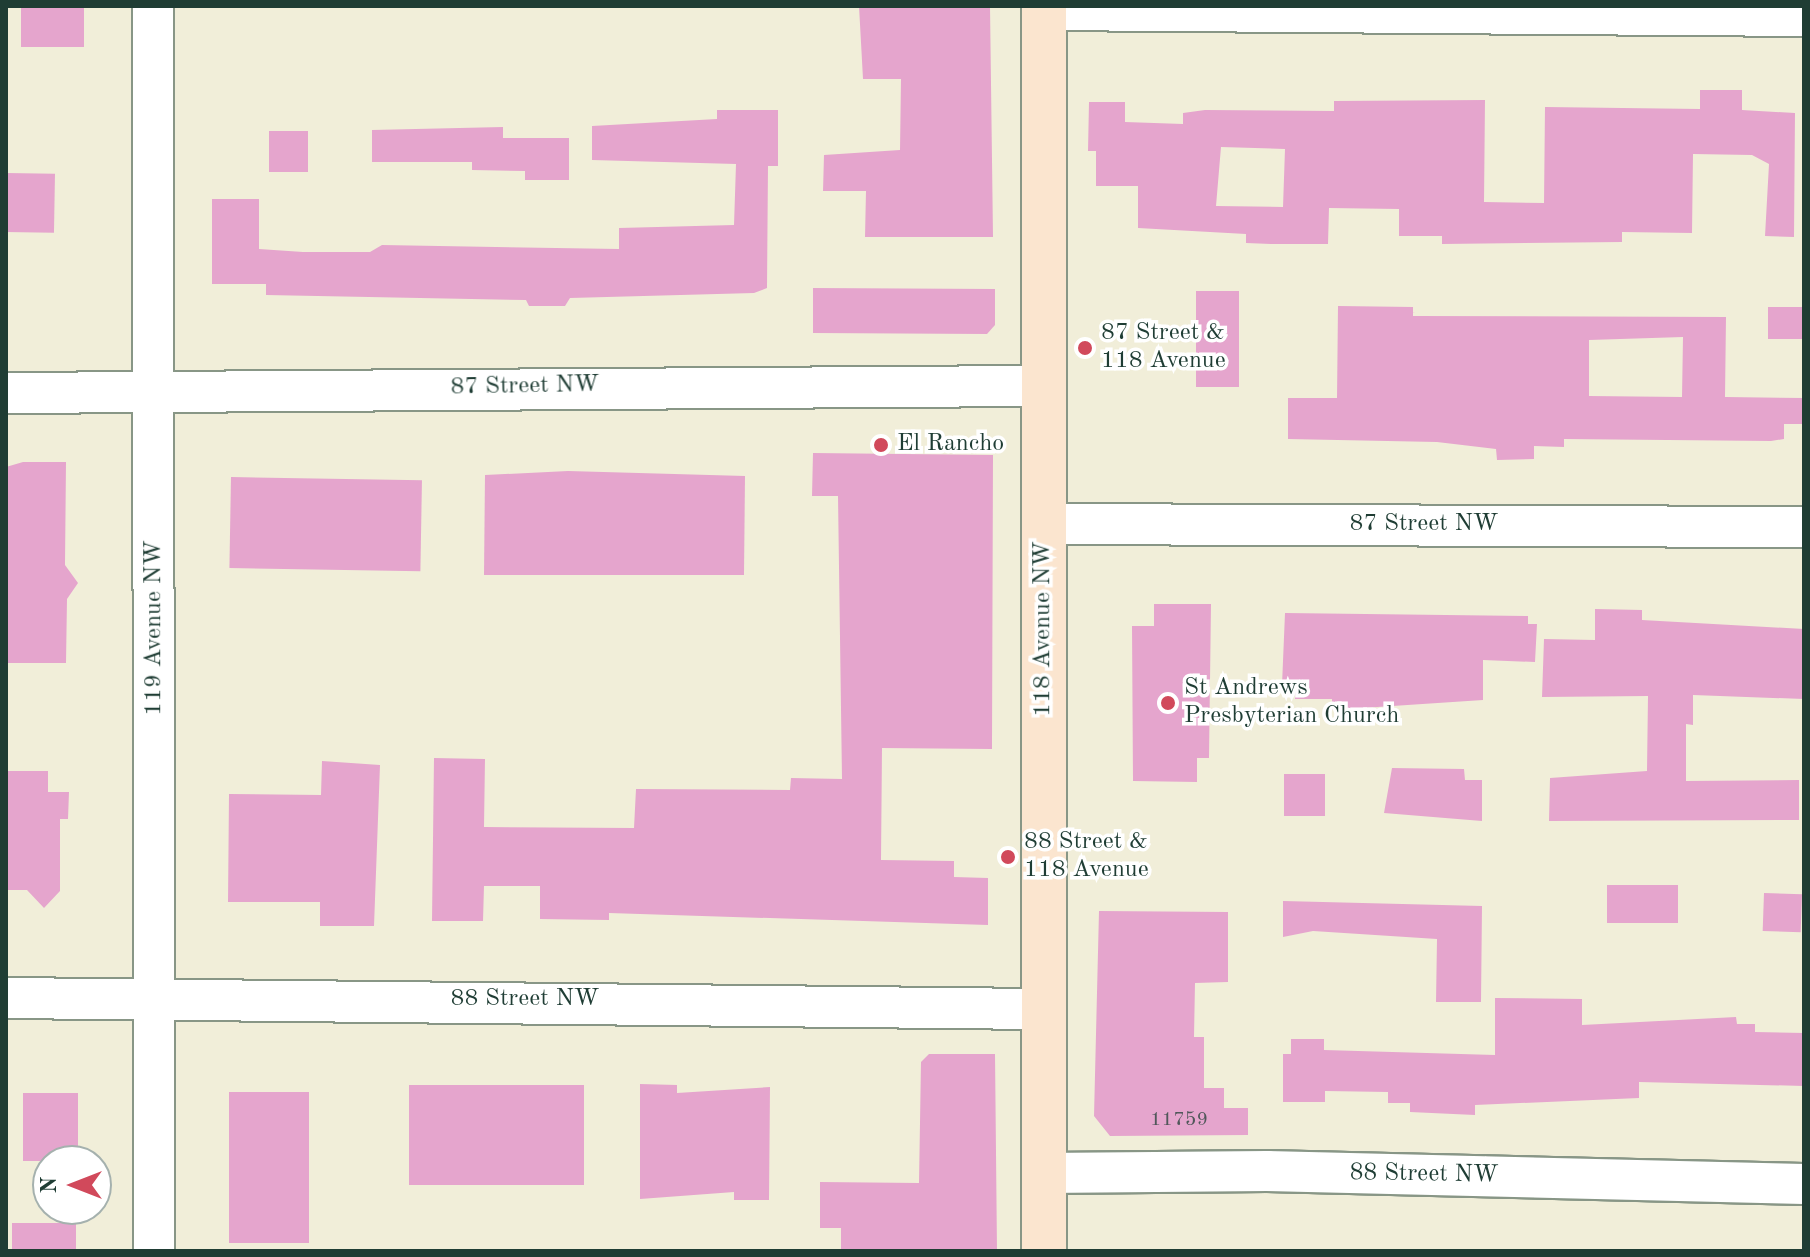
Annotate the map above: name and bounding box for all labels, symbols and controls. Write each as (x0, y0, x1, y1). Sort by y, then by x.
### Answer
place label: 87 Street & 118 Avenue (1101, 320, 1226, 376)
marker: 87 Street & 118 Avenue (1076, 339, 1094, 357)
street label: 87 Street NW (450, 371, 600, 403)
place label: El Rancho (897, 431, 1004, 459)
marker: El Rancho (872, 436, 890, 454)
street label: 87 Street NW (1350, 511, 1498, 539)
street label: 119 Avenue NW (141, 540, 169, 716)
street label: 118 Avenue NW (1030, 541, 1058, 717)
place label: St Andrews Presbyterian Church (1184, 675, 1399, 731)
marker: St Andrews Presbyterian Church (1159, 694, 1177, 712)
place label: 88 Street & 118 Avenue (1024, 829, 1149, 885)
marker: 88 Street & 118 Avenue (999, 848, 1017, 866)
street label: 88 Street NW (451, 986, 599, 1014)
house number: 11759 (1150, 1108, 1208, 1132)
north arrow (32, 1145, 112, 1225)
street label: 88 Street NW (1349, 1159, 1499, 1191)
text: N (39, 1177, 61, 1193)

